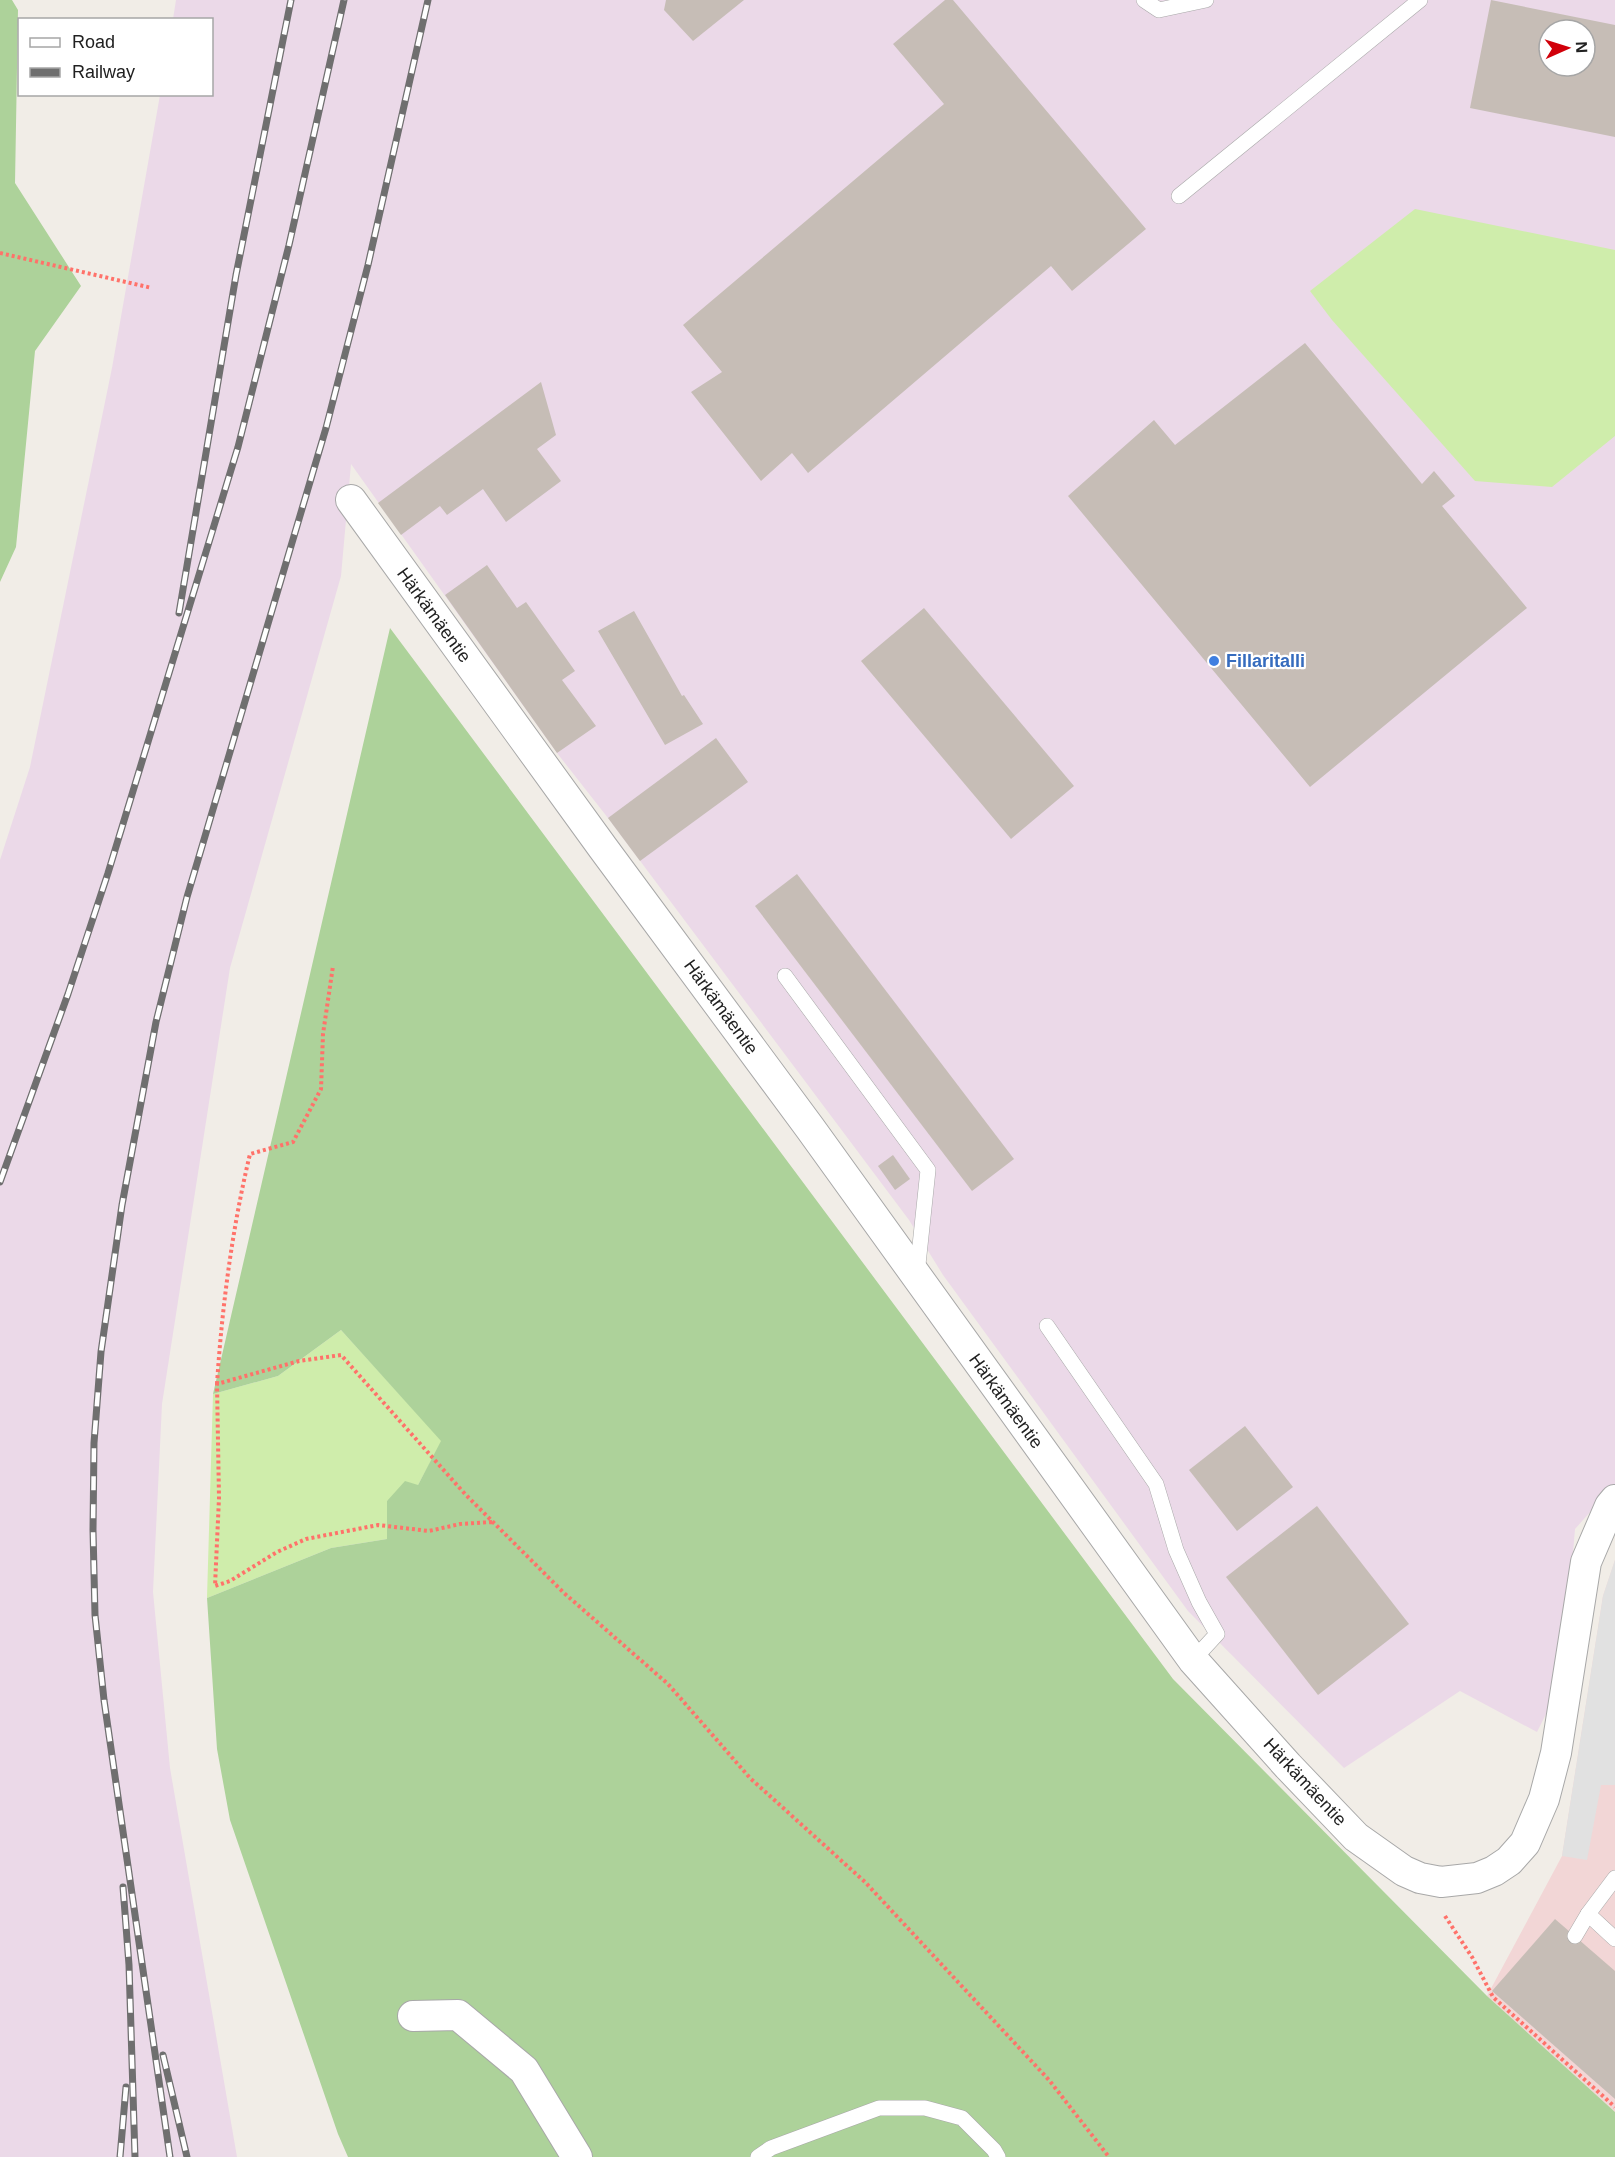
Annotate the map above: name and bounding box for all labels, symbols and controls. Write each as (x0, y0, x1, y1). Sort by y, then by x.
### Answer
legend (18, 18, 213, 96)
north arrow (1537, 18, 1597, 78)
text: Road (72, 32, 115, 52)
text: N (1573, 41, 1590, 53)
text: Railway (72, 62, 135, 82)
street label: Härkämäentie (393, 564, 475, 666)
place label: Fillaritalli (1226, 651, 1305, 671)
marker: Fillaritalli (1207, 654, 1221, 668)
street label: Härkämäentie (680, 956, 762, 1058)
street label: Härkämäentie (965, 1350, 1047, 1452)
street label: Härkämäentie (1259, 1734, 1351, 1830)

